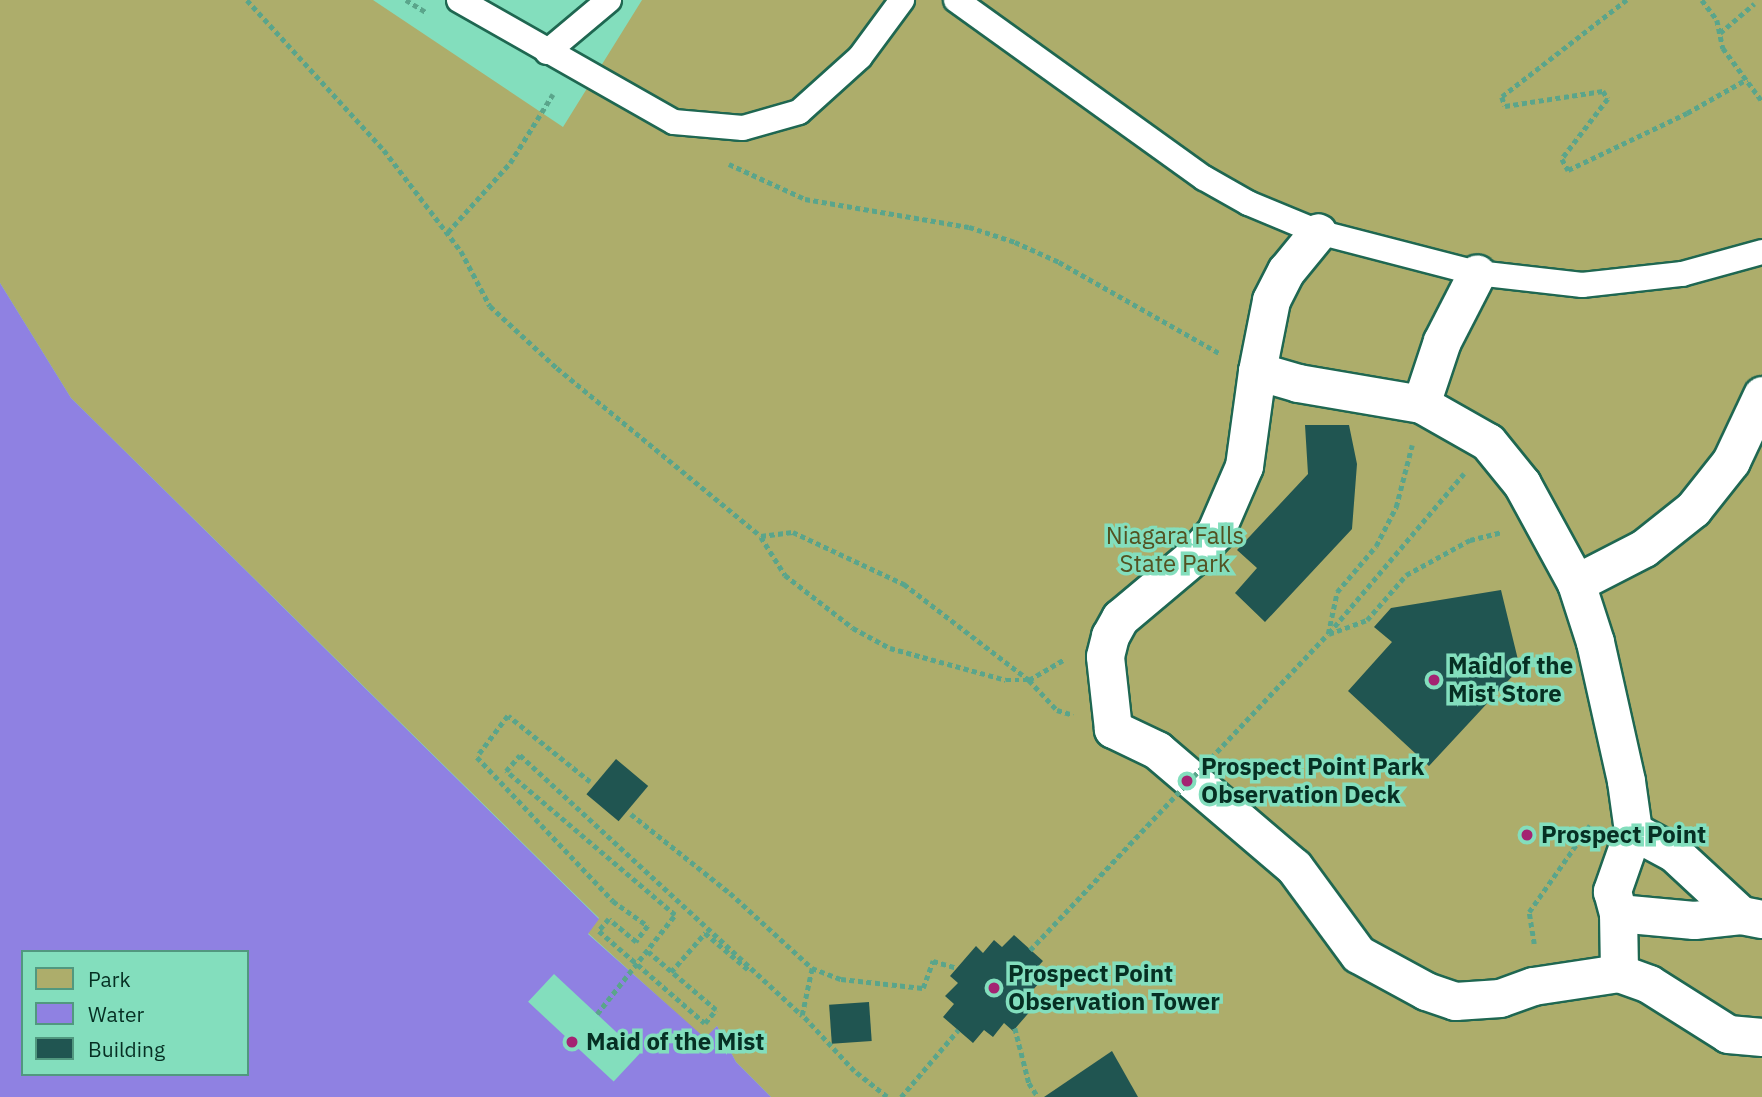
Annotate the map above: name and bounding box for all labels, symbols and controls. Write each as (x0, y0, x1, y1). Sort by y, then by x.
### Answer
park label: Niagara Falls State Park (1106, 522, 1244, 578)
place label: Maid of the Mist Store (1448, 652, 1573, 708)
marker: Maid of the Mist Store (1426, 672, 1442, 688)
place label: Prospect Point Park Observation Deck (1201, 753, 1424, 809)
marker: Prospect Point Park Observation Deck (1179, 773, 1195, 789)
place label: Prospect Point (1541, 821, 1706, 849)
marker: Prospect Point (1519, 827, 1535, 843)
legend (21, 950, 248, 1076)
place label: Prospect Point Observation Tower (1008, 960, 1220, 1016)
text: Park (88, 965, 131, 993)
marker: Prospect Point Observation Tower (986, 980, 1002, 996)
text: Water (88, 1000, 144, 1028)
place label: Maid of the Mist (586, 1028, 764, 1056)
marker: Maid of the Mist (564, 1034, 580, 1050)
text: Building (88, 1035, 165, 1063)

